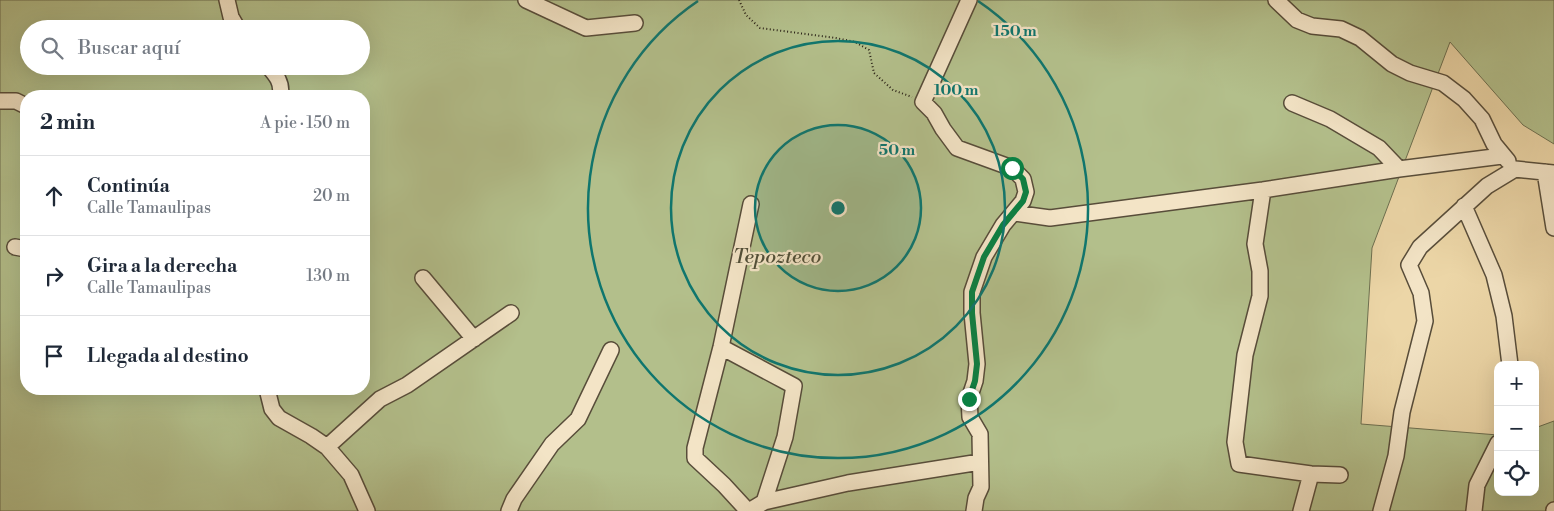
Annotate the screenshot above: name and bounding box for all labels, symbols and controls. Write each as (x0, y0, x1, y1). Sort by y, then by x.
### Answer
search box (20, 20, 370, 75)
text: 150 m (993, 22, 1037, 41)
icon: search (38, 34, 66, 62)
text: Buscar aquí (78, 36, 180, 60)
text: 100 m (934, 81, 979, 100)
text: 2 min (40, 110, 95, 136)
text: A pie · 150 m (260, 113, 350, 133)
text: 50 m (879, 141, 915, 160)
route start (1001, 157, 1024, 180)
text: Continúa (87, 174, 170, 198)
icon: ahead (40, 182, 68, 210)
text: 20 m (313, 186, 350, 206)
text: Calle Tamaulipas (87, 198, 211, 218)
centre of rings (829, 199, 847, 217)
park label: Tepozteco (733, 245, 821, 270)
text: Gira a la derecha (87, 254, 237, 278)
icon: right (40, 262, 68, 290)
text: 130 m (306, 266, 350, 286)
text: Calle Tamaulipas (87, 278, 211, 298)
icon: arrive (40, 342, 68, 370)
text: Llegada al destino (87, 344, 249, 368)
map controls (1494, 361, 1539, 496)
button: + (1494, 361, 1539, 406)
route end (958, 388, 981, 411)
button: − (1494, 406, 1539, 451)
button: locate (1494, 451, 1539, 496)

